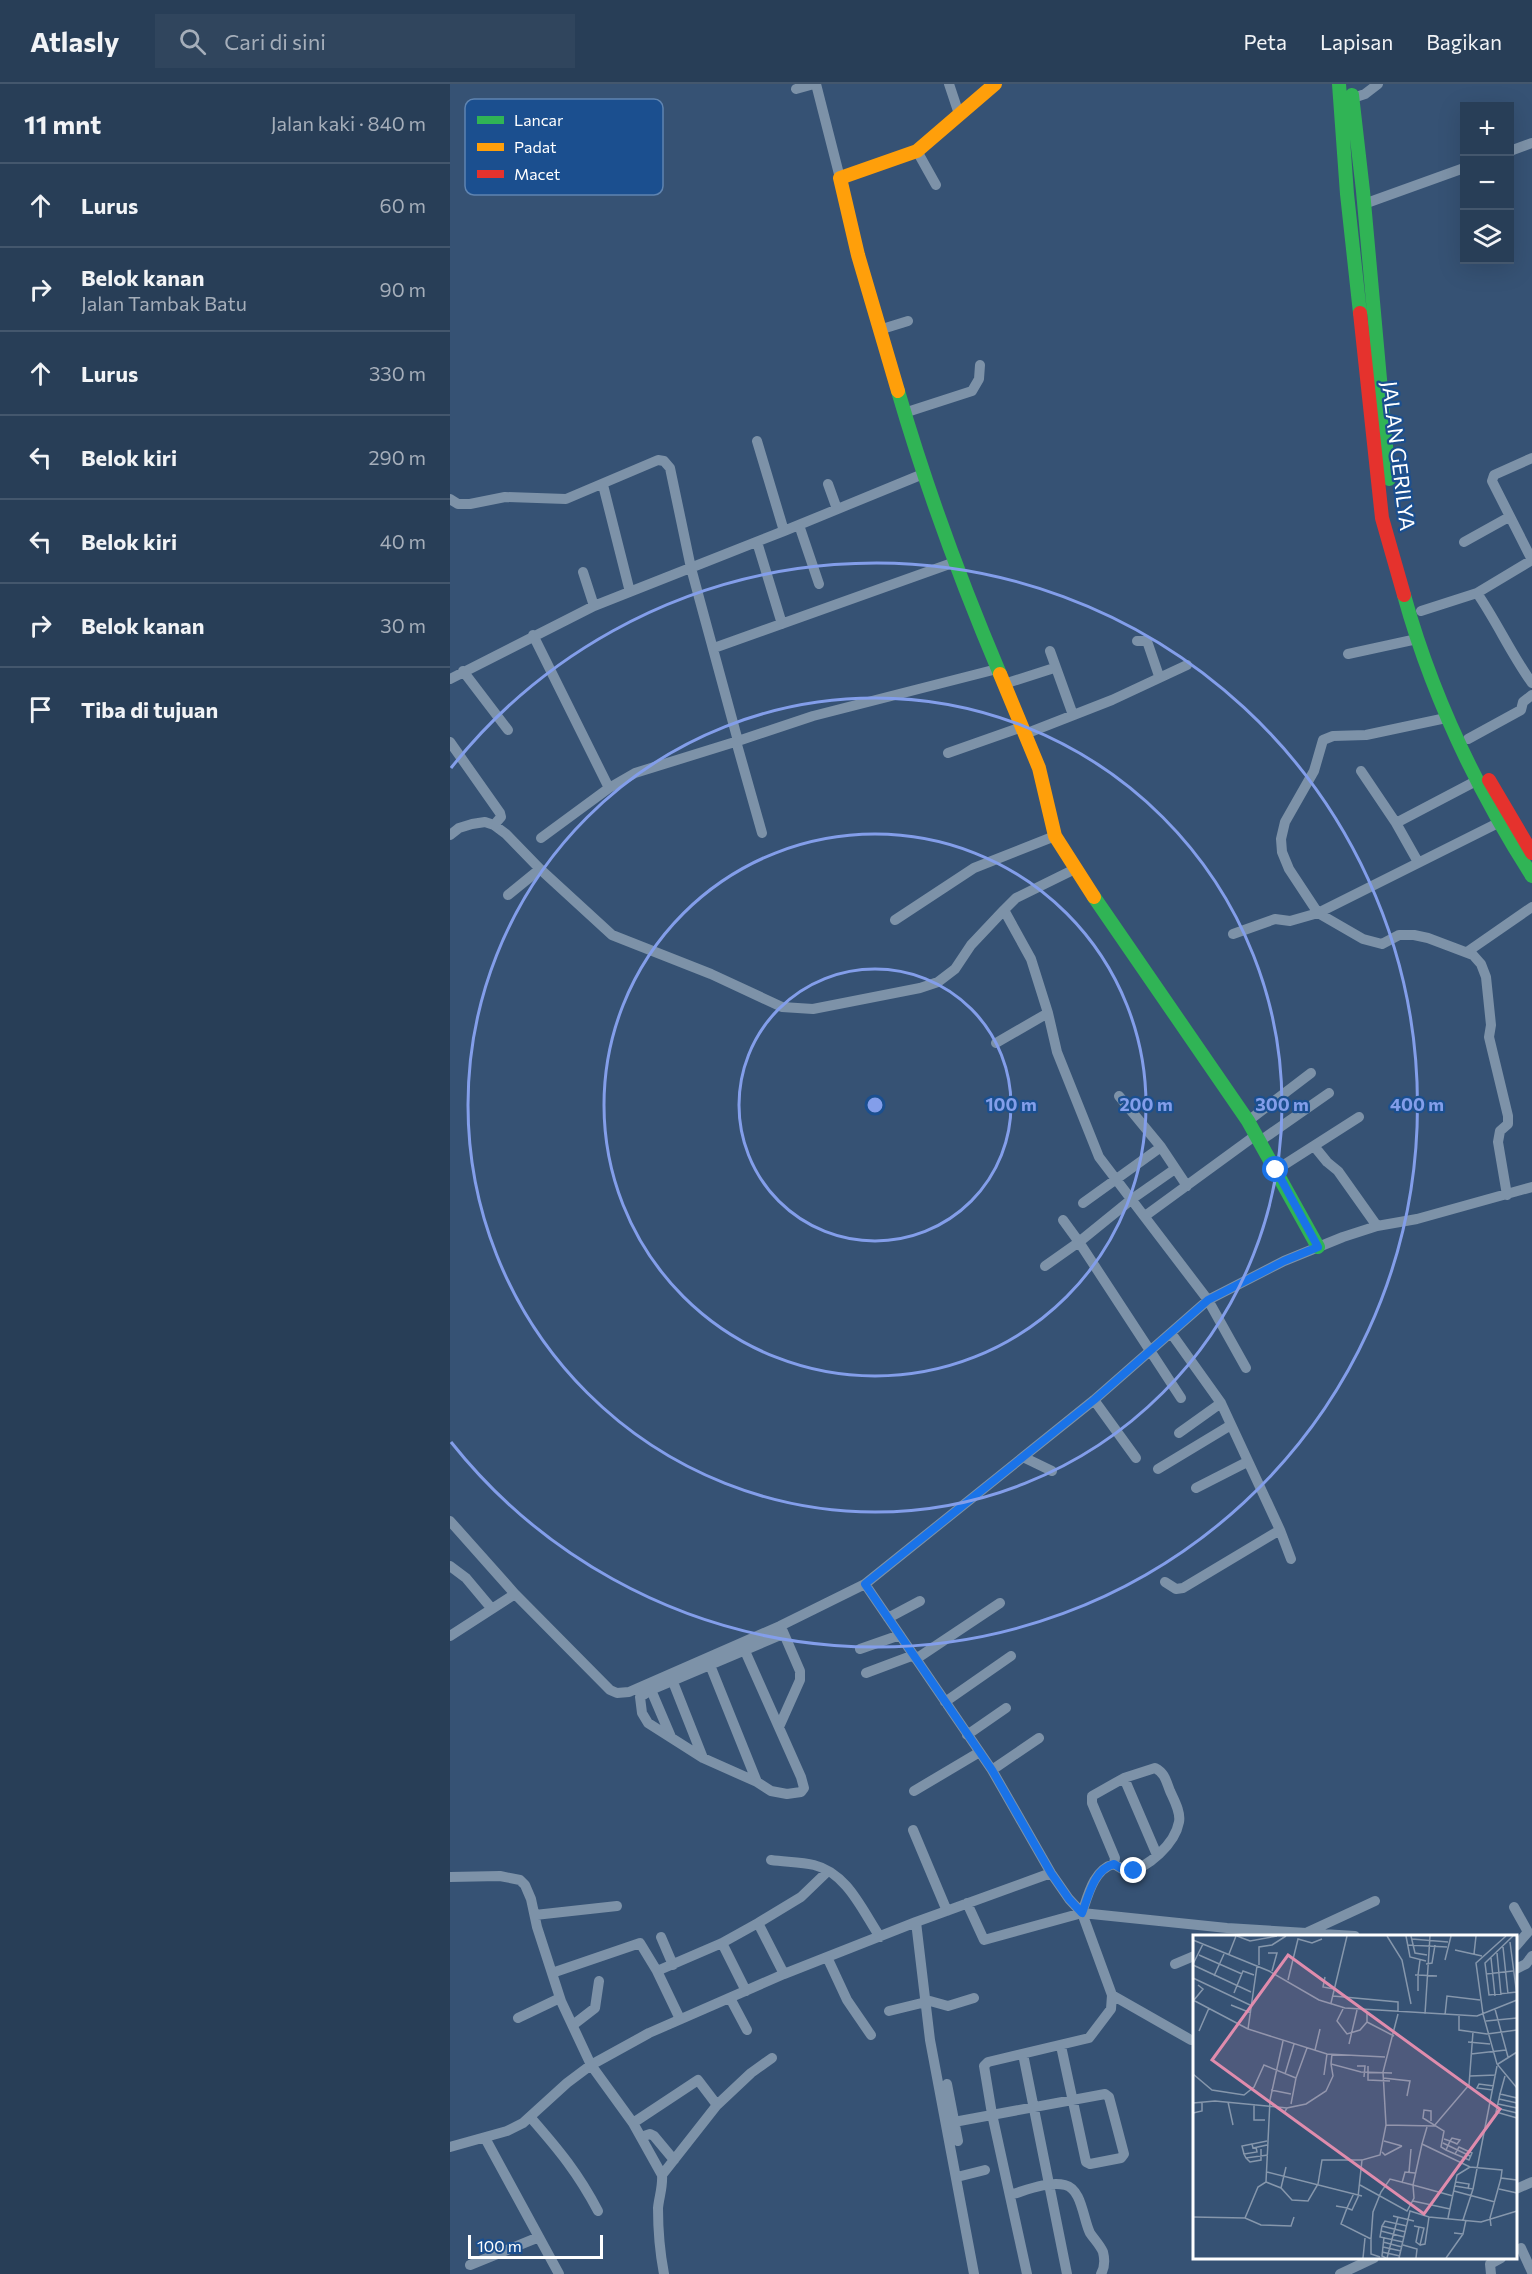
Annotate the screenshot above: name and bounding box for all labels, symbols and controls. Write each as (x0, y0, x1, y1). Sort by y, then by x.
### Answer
search box (155, 14, 575, 68)
text: Atlasly (30, 24, 119, 58)
icon: search (176, 25, 209, 58)
text: Cari di sini (224, 28, 326, 55)
text: Peta (1244, 29, 1287, 54)
text: Lapisan (1320, 29, 1393, 54)
text: Bagikan (1426, 29, 1502, 54)
legend (465, 99, 663, 195)
map controls (1460, 102, 1514, 264)
button: + (1460, 102, 1514, 156)
text: 11 mnt (24, 108, 101, 139)
text: Lancar (514, 110, 564, 129)
text: Jalan kaki · 840 m (271, 111, 426, 135)
text: Padat (514, 137, 557, 156)
button: − (1460, 156, 1514, 210)
text: Macet (514, 164, 561, 183)
icon: ahead (24, 189, 57, 222)
text: Lurus (81, 192, 138, 219)
text: 60 m (380, 193, 426, 217)
button: layers (1460, 210, 1514, 264)
text: Belok kanan (81, 264, 204, 291)
icon: right (24, 273, 57, 306)
text: 90 m (380, 277, 426, 301)
text: Jalan Tambak Batu (81, 291, 247, 315)
icon: ahead (24, 357, 57, 390)
text: Lurus (81, 360, 138, 387)
text: 330 m (369, 361, 426, 385)
street label: JALAN GERILYA (1378, 379, 1421, 532)
icon: left (24, 441, 57, 474)
text: Belok kiri (81, 444, 177, 471)
text: 290 m (368, 445, 426, 469)
icon: left (24, 525, 57, 558)
text: Belok kiri (81, 528, 177, 555)
text: 40 m (380, 529, 426, 553)
icon: right (24, 609, 57, 642)
text: Belok kanan (81, 612, 204, 639)
text: 30 m (380, 613, 426, 637)
icon: arrive (24, 693, 57, 726)
text: Tiba di tujuan (81, 696, 218, 723)
text: 100 m (985, 1093, 1037, 1115)
text: 200 m (1119, 1093, 1173, 1115)
text: 300 m (1255, 1093, 1309, 1115)
text: 400 m (1390, 1093, 1444, 1115)
centre of rings (865, 1095, 885, 1115)
route start (1262, 1156, 1288, 1182)
route end (1120, 1857, 1146, 1883)
inset map (1193, 1935, 1517, 2259)
scale bar (468, 2232, 603, 2260)
text: 100 m (477, 2236, 522, 2255)

